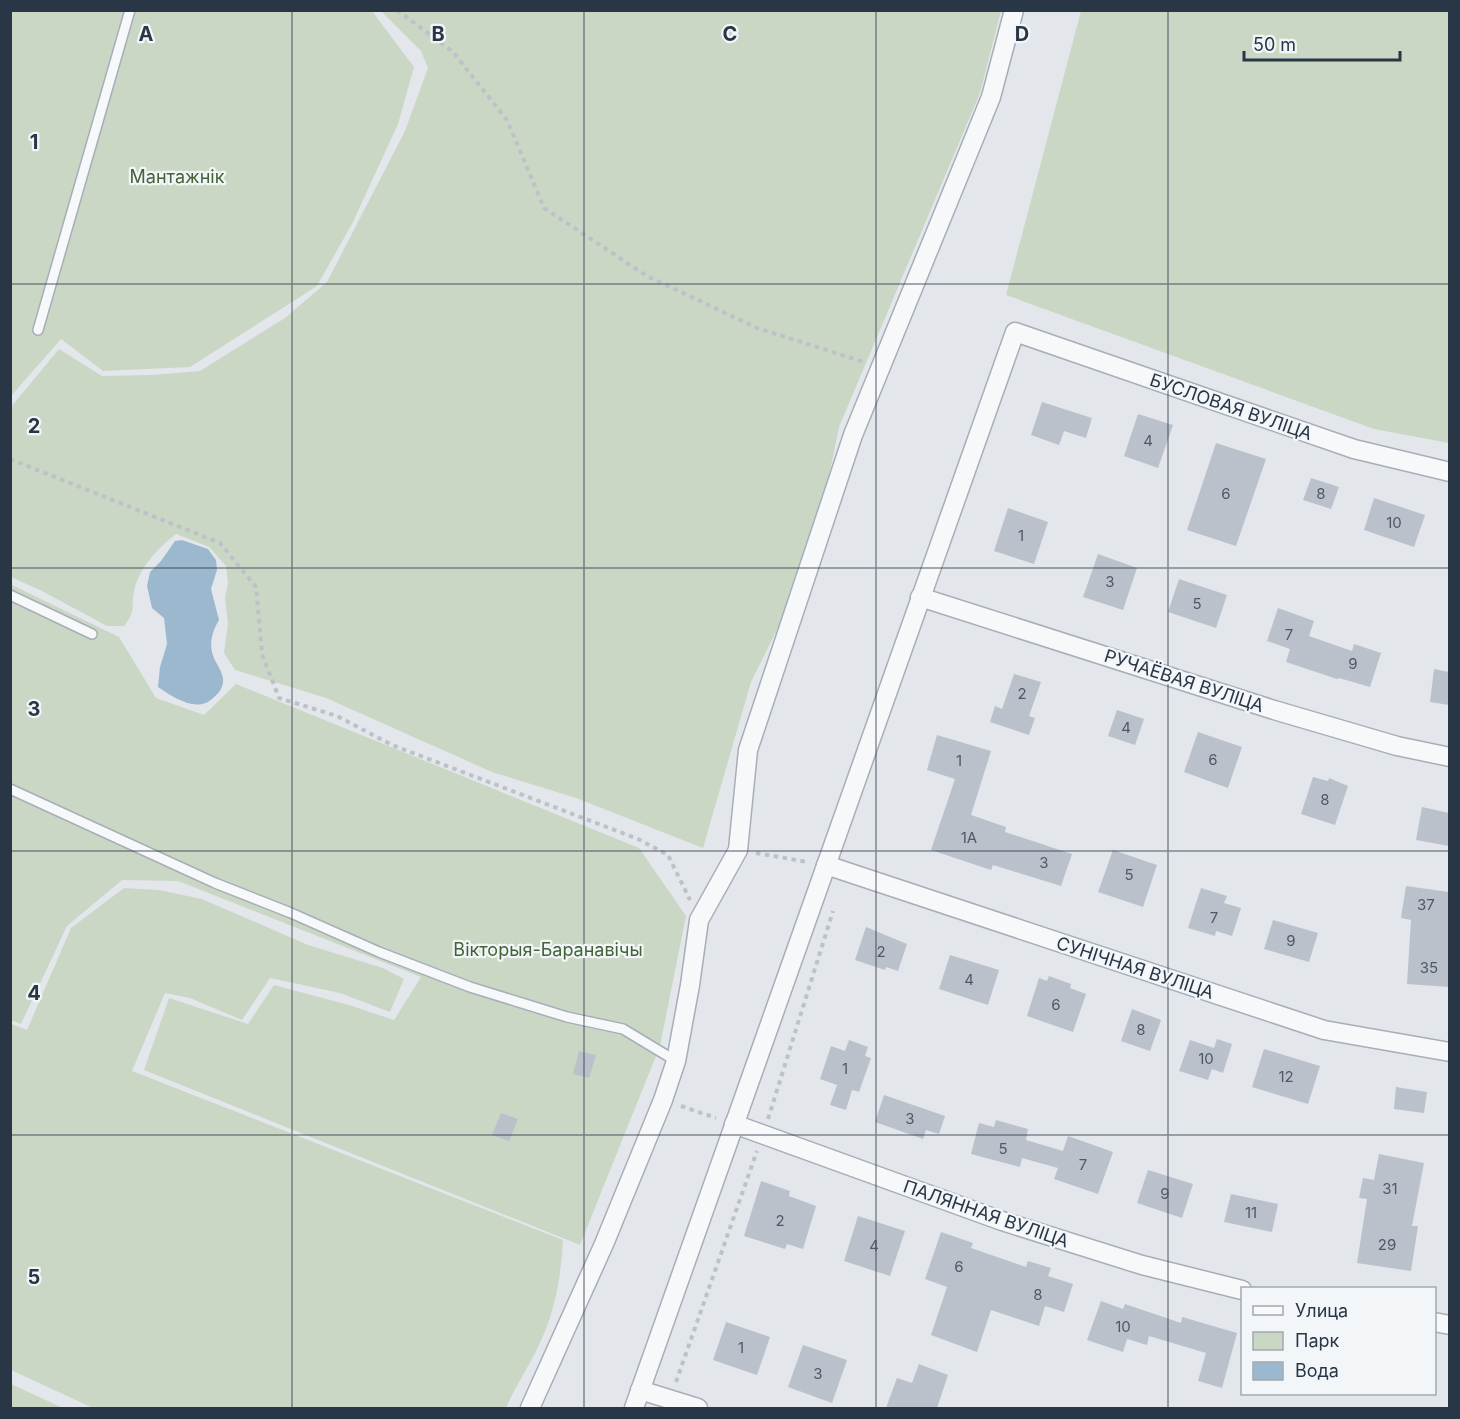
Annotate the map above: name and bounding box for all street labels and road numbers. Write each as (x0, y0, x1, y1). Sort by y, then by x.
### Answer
street label: БУСЛОВАЯ ВУЛІЦА (1147, 369, 1315, 444)
street label: РУЧАЁВАЯ ВУЛІЦА (1102, 644, 1267, 716)
street label: СУНІЧНАЯ ВУЛІЦА (1054, 932, 1217, 1003)
street label: ПАЛЯННАЯ ВУЛІЦА (901, 1175, 1072, 1252)

